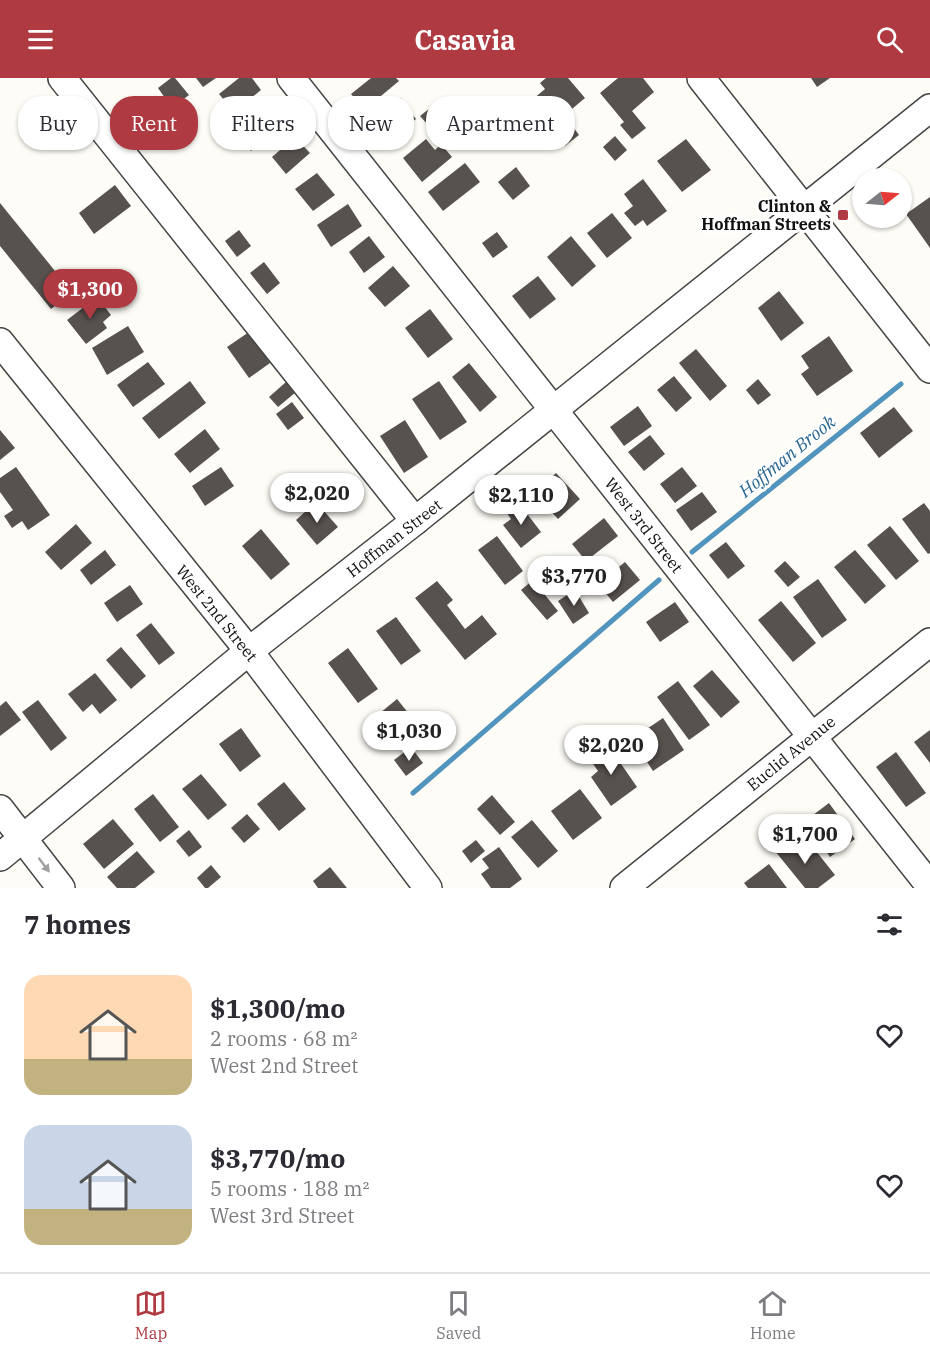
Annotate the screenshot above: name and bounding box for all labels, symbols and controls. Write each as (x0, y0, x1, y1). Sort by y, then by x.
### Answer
text: Casavia (414, 22, 516, 57)
icon: menu (24, 23, 57, 56)
icon: search (873, 23, 906, 56)
chip: Buy (18, 96, 98, 150)
chip: Rent (110, 96, 198, 150)
chip: Filters (210, 96, 316, 150)
chip: New (328, 96, 414, 150)
chip: Apartment (426, 96, 575, 150)
north arrow (852, 168, 912, 228)
map controls (852, 168, 912, 228)
place label: Clinton & Hoffman Streets (701, 196, 831, 234)
marker: Clinton & Hoffman Streets (836, 208, 850, 222)
pin: $1,300 (41, 269, 139, 320)
text: $1,300 (57, 275, 123, 302)
water label: Hoffman Brook (733, 410, 840, 503)
pin: $2,020 (268, 473, 366, 524)
street label: West 3rd Street (601, 473, 688, 577)
pin: $2,110 (472, 475, 570, 526)
text: $2,020 (284, 479, 350, 506)
text: $2,110 (488, 481, 554, 508)
street label: Hoffman Street (342, 494, 446, 581)
pin: $3,770 (525, 556, 623, 607)
street label: West 2nd Street (172, 561, 262, 666)
text: $3,770 (541, 562, 607, 589)
pin: $1,030 (360, 711, 458, 762)
street label: Euclid Avenue (743, 711, 839, 795)
text: $1,030 (376, 717, 442, 744)
pin: $2,020 (562, 725, 660, 776)
text: $2,020 (578, 731, 644, 758)
pin: $1,700 (756, 814, 854, 865)
text: $1,700 (772, 820, 838, 847)
one-way arrow (37, 857, 50, 873)
text: 7 homes (24, 907, 131, 941)
icon: filters (873, 908, 906, 941)
text: $1,300/mo (210, 991, 345, 1025)
icon: home (72, 999, 144, 1071)
icon: heart (873, 1019, 906, 1052)
text: 2 rooms · 68 m² (210, 1025, 357, 1052)
text: West 2nd Street (210, 1052, 358, 1079)
text: $3,770/mo (210, 1141, 345, 1175)
icon: home (72, 1149, 144, 1221)
icon: heart (873, 1169, 906, 1202)
text: 5 rooms · 188 m² (210, 1175, 369, 1202)
text: West 3rd Street (210, 1202, 354, 1229)
tab: Map (134, 1287, 167, 1343)
tab: Saved (436, 1287, 481, 1343)
tab: Home (750, 1287, 796, 1343)

